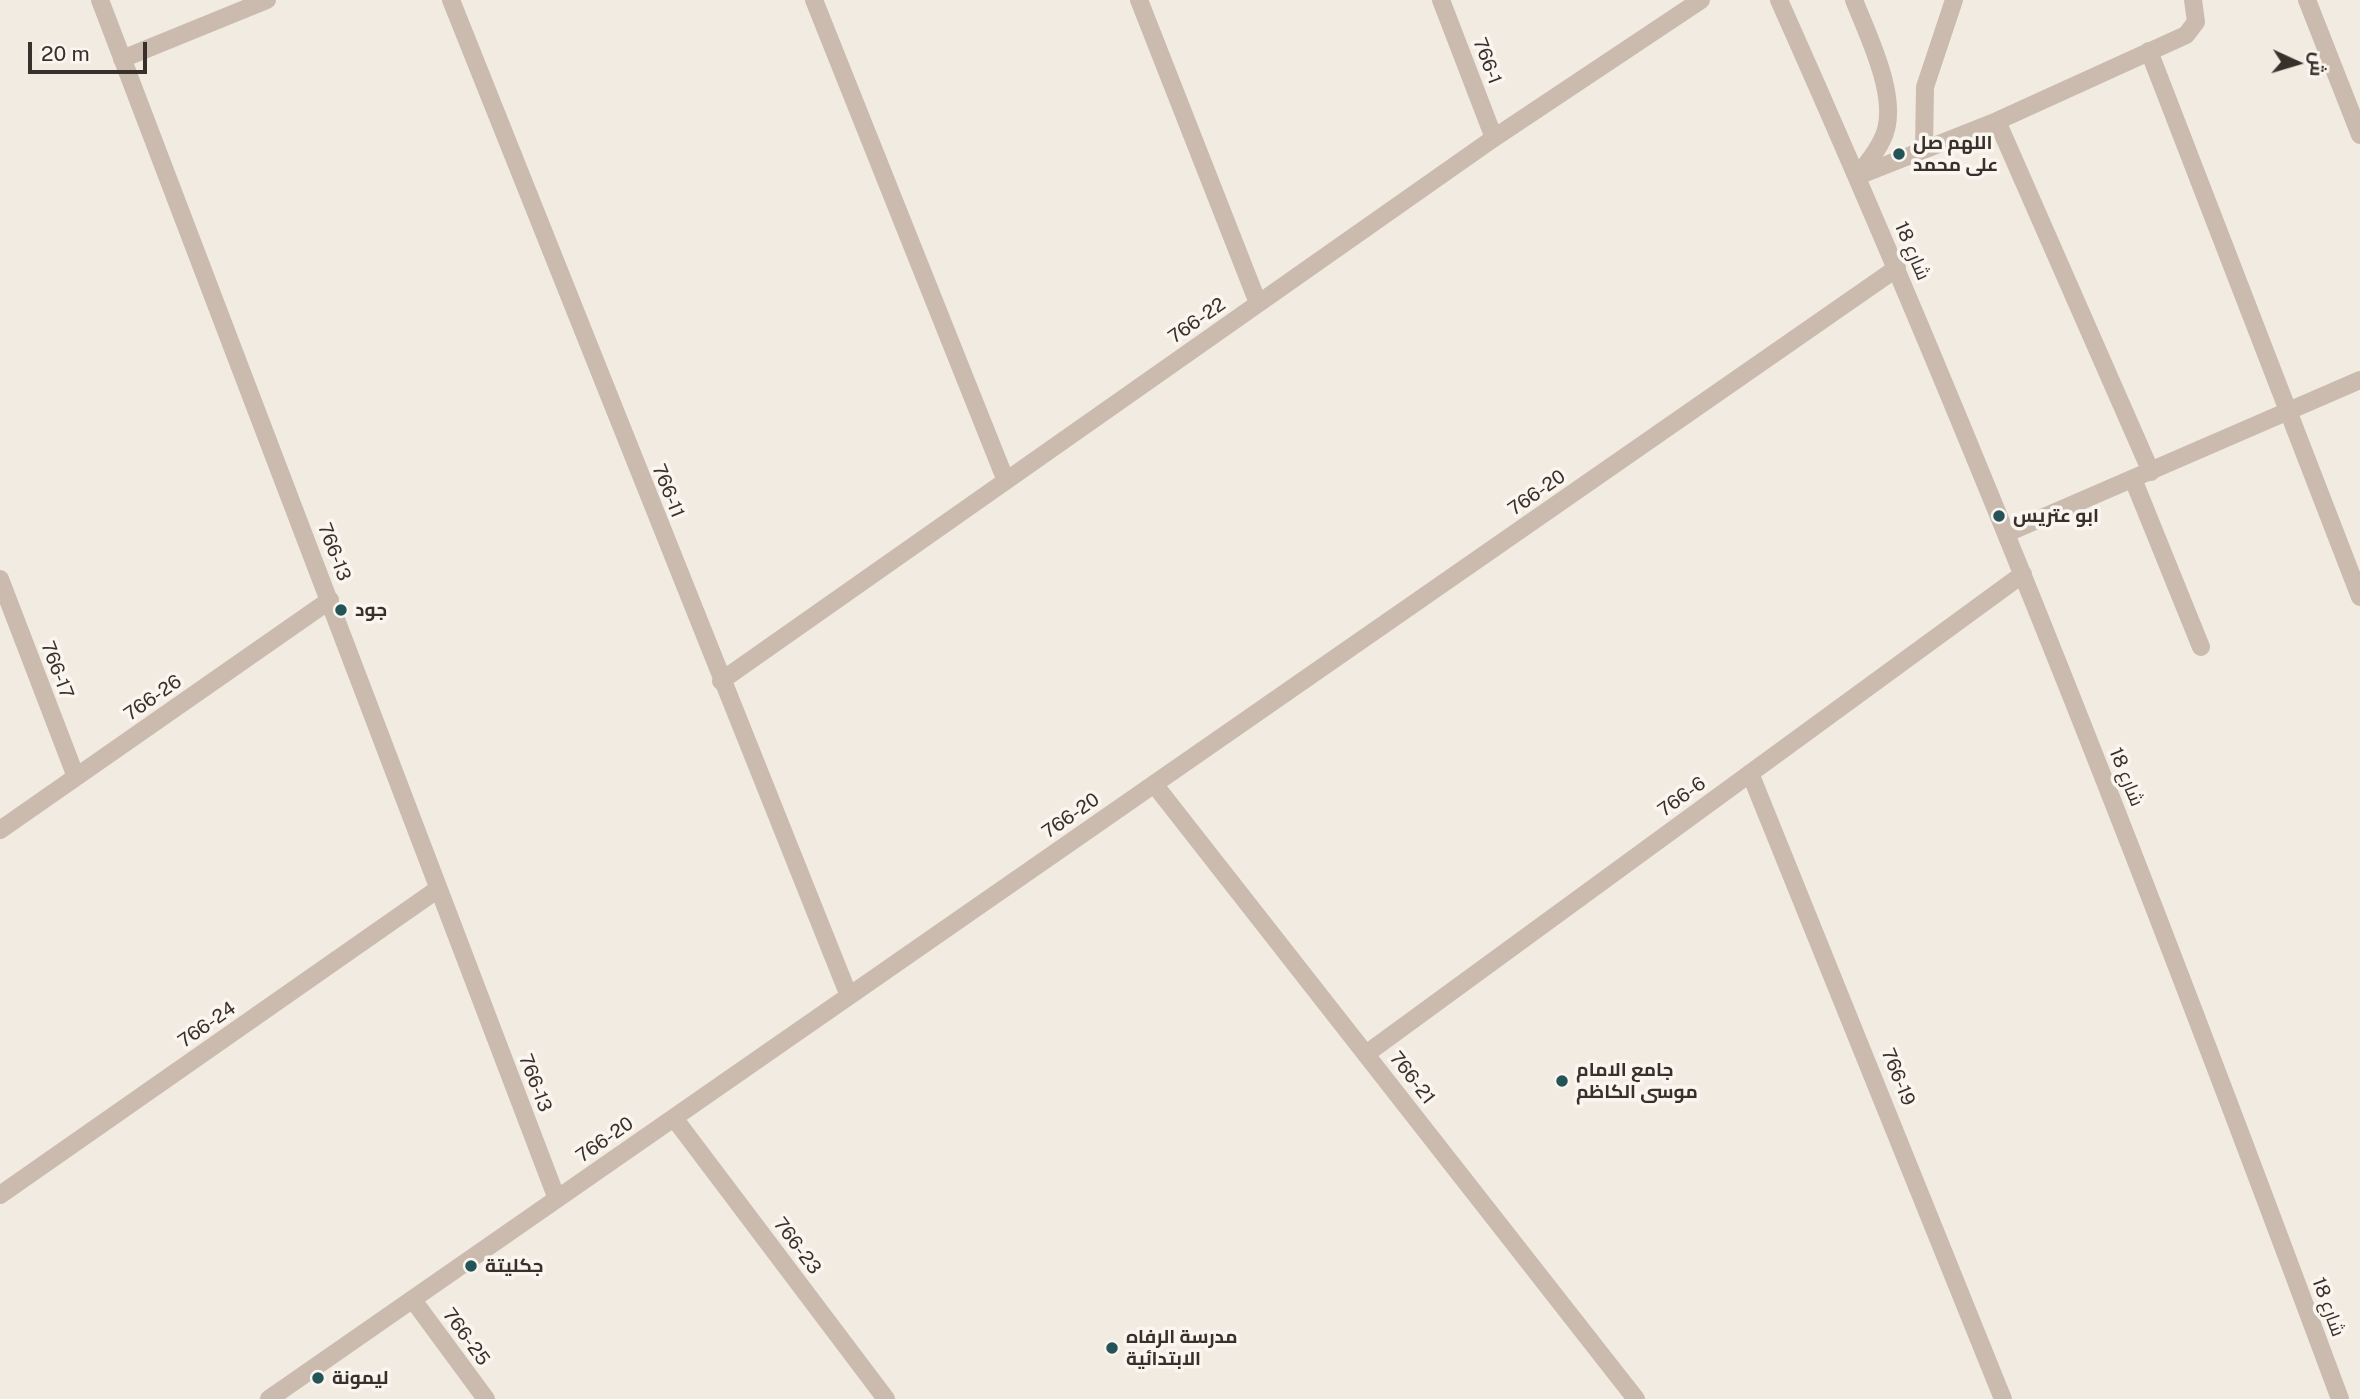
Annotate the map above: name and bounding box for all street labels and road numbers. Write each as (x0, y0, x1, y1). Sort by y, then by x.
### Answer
street label: 766-1 (1468, 34, 1506, 88)
street label: شارع 18 (1889, 218, 1935, 284)
street label: 766-22 (1164, 293, 1230, 349)
street label: 766-11 (647, 461, 689, 521)
street label: 766-20 (1504, 465, 1570, 521)
street label: 766-13 (313, 520, 355, 584)
street label: 766-17 (36, 638, 78, 702)
street label: 766-26 (120, 670, 186, 726)
street label: شارع 18 (2104, 744, 2148, 810)
street label: 766-6 (1654, 772, 1710, 822)
street label: 766-20 (1038, 788, 1104, 844)
street label: 766-24 (174, 997, 240, 1053)
street label: 766-19 (1876, 1045, 1920, 1109)
street label: 766-21 (1384, 1047, 1440, 1109)
street label: 766-13 (514, 1051, 556, 1115)
street label: 766-20 (572, 1112, 638, 1168)
street label: 766-23 (768, 1213, 826, 1279)
street label: شارع 18 (2307, 1274, 2349, 1340)
street label: 766-25 (438, 1304, 494, 1370)

